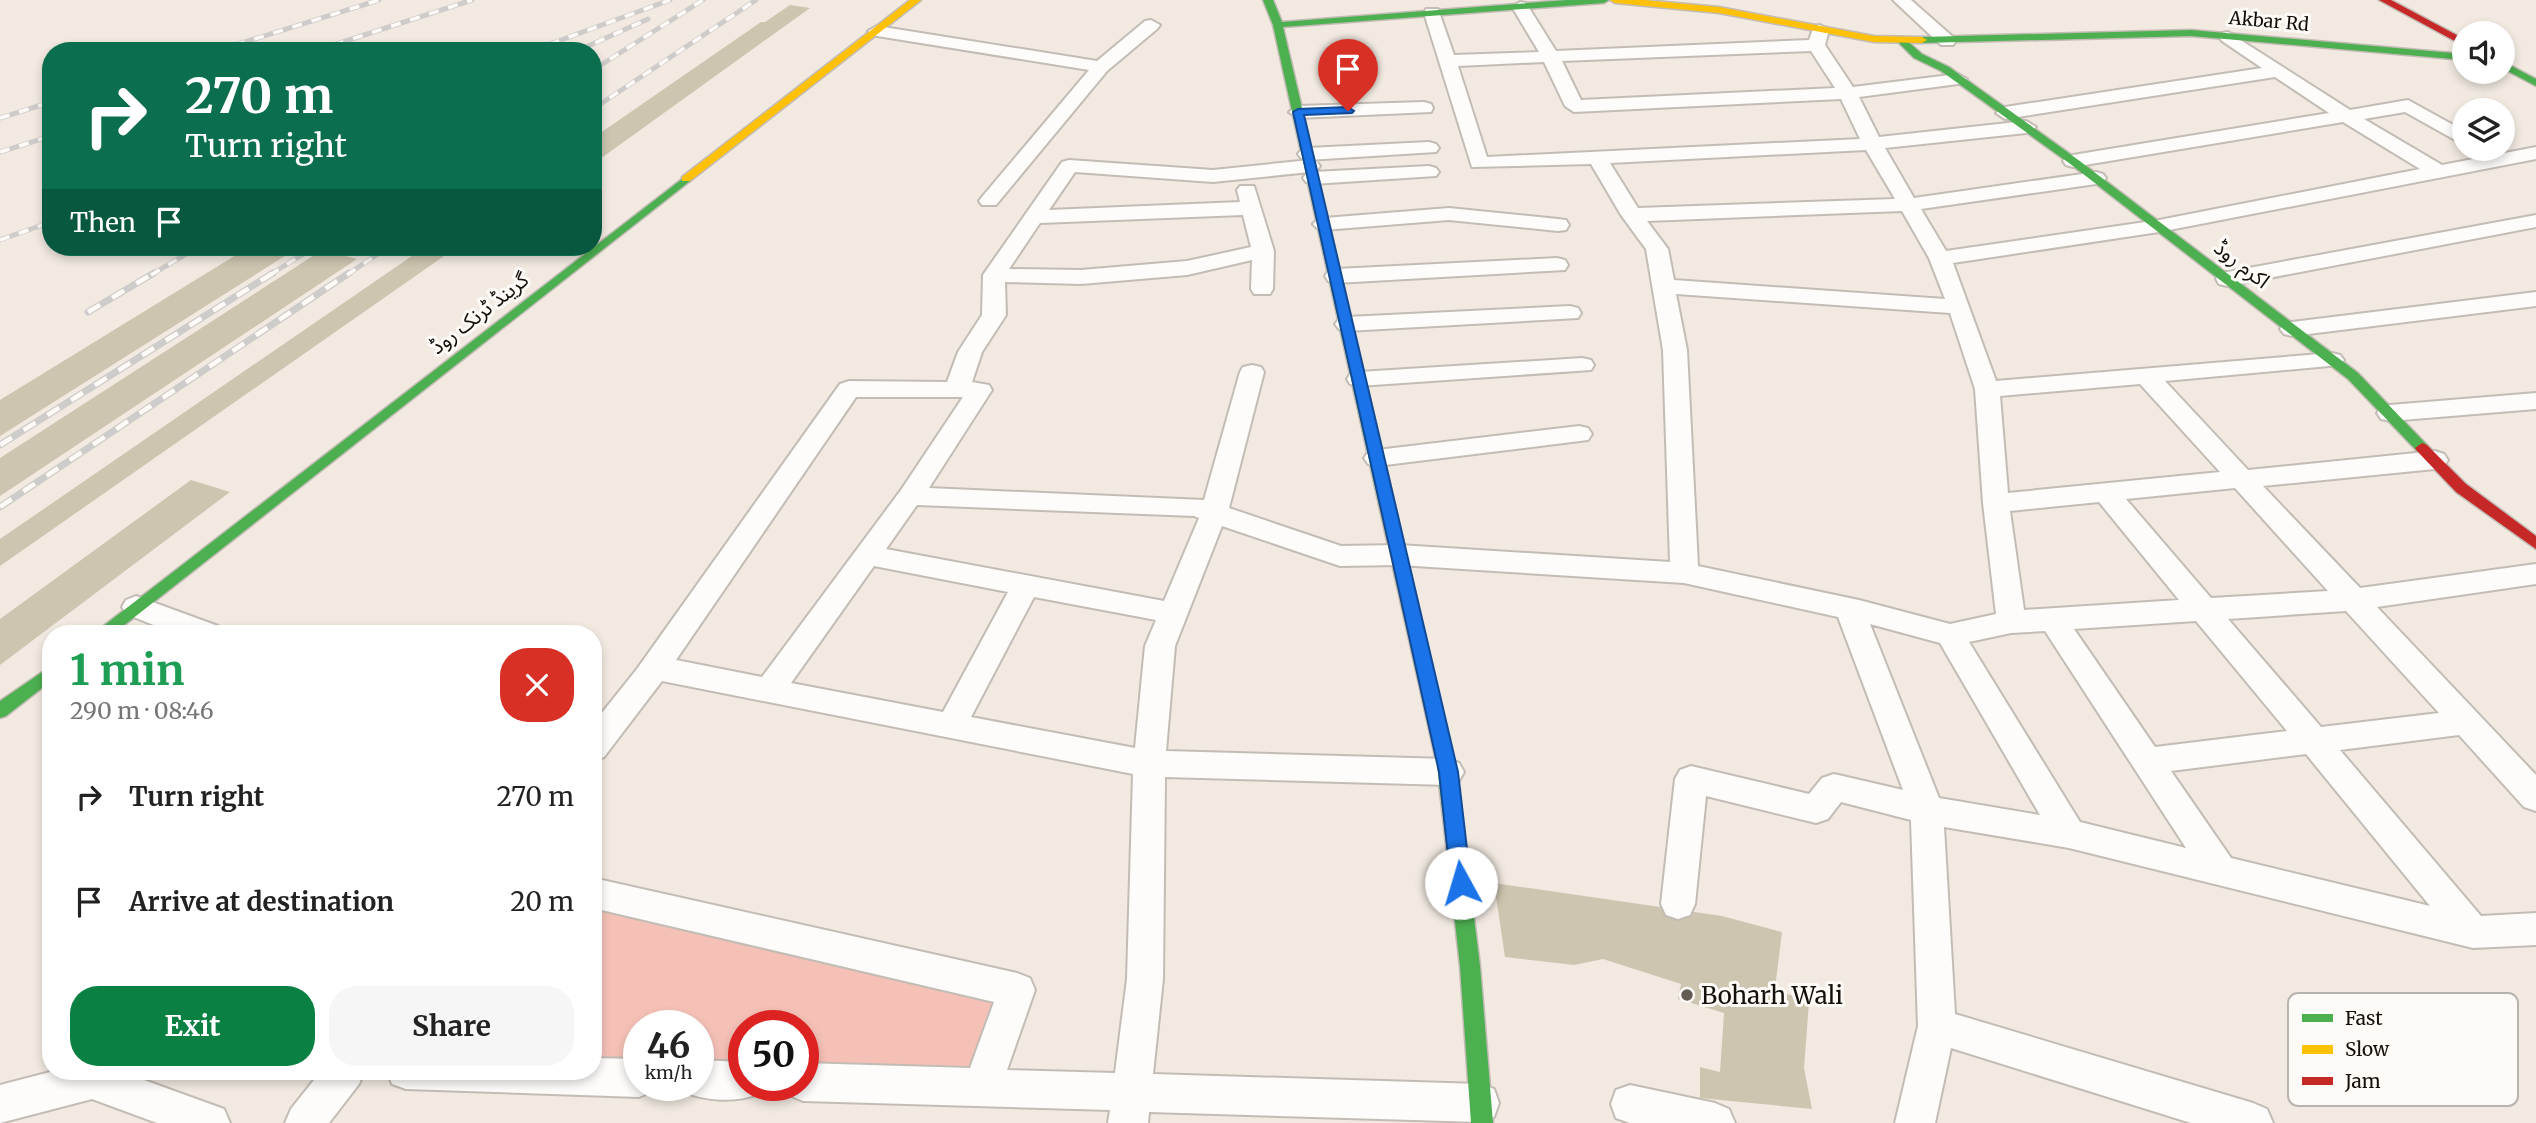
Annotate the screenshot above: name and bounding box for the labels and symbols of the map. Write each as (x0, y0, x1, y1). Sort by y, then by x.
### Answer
street label: Akbar Rd (2227, 6, 2310, 36)
pin (1318, 39, 1378, 111)
street label: اکرم روڈ (2207, 234, 2275, 297)
street label: گرینڈ ٹرنک روڈ (424, 266, 534, 360)
position arrow (1424, 846, 1498, 920)
place label: Boharh Wali (1701, 980, 1843, 1011)
marker: Boharh Wali (1679, 987, 1695, 1003)
legend (2288, 993, 2518, 1106)
text: Fast (2345, 1006, 2383, 1030)
speed limit sign: 50 (728, 1010, 819, 1101)
text: Slow (2345, 1037, 2390, 1061)
text: Jam (2344, 1069, 2381, 1093)

